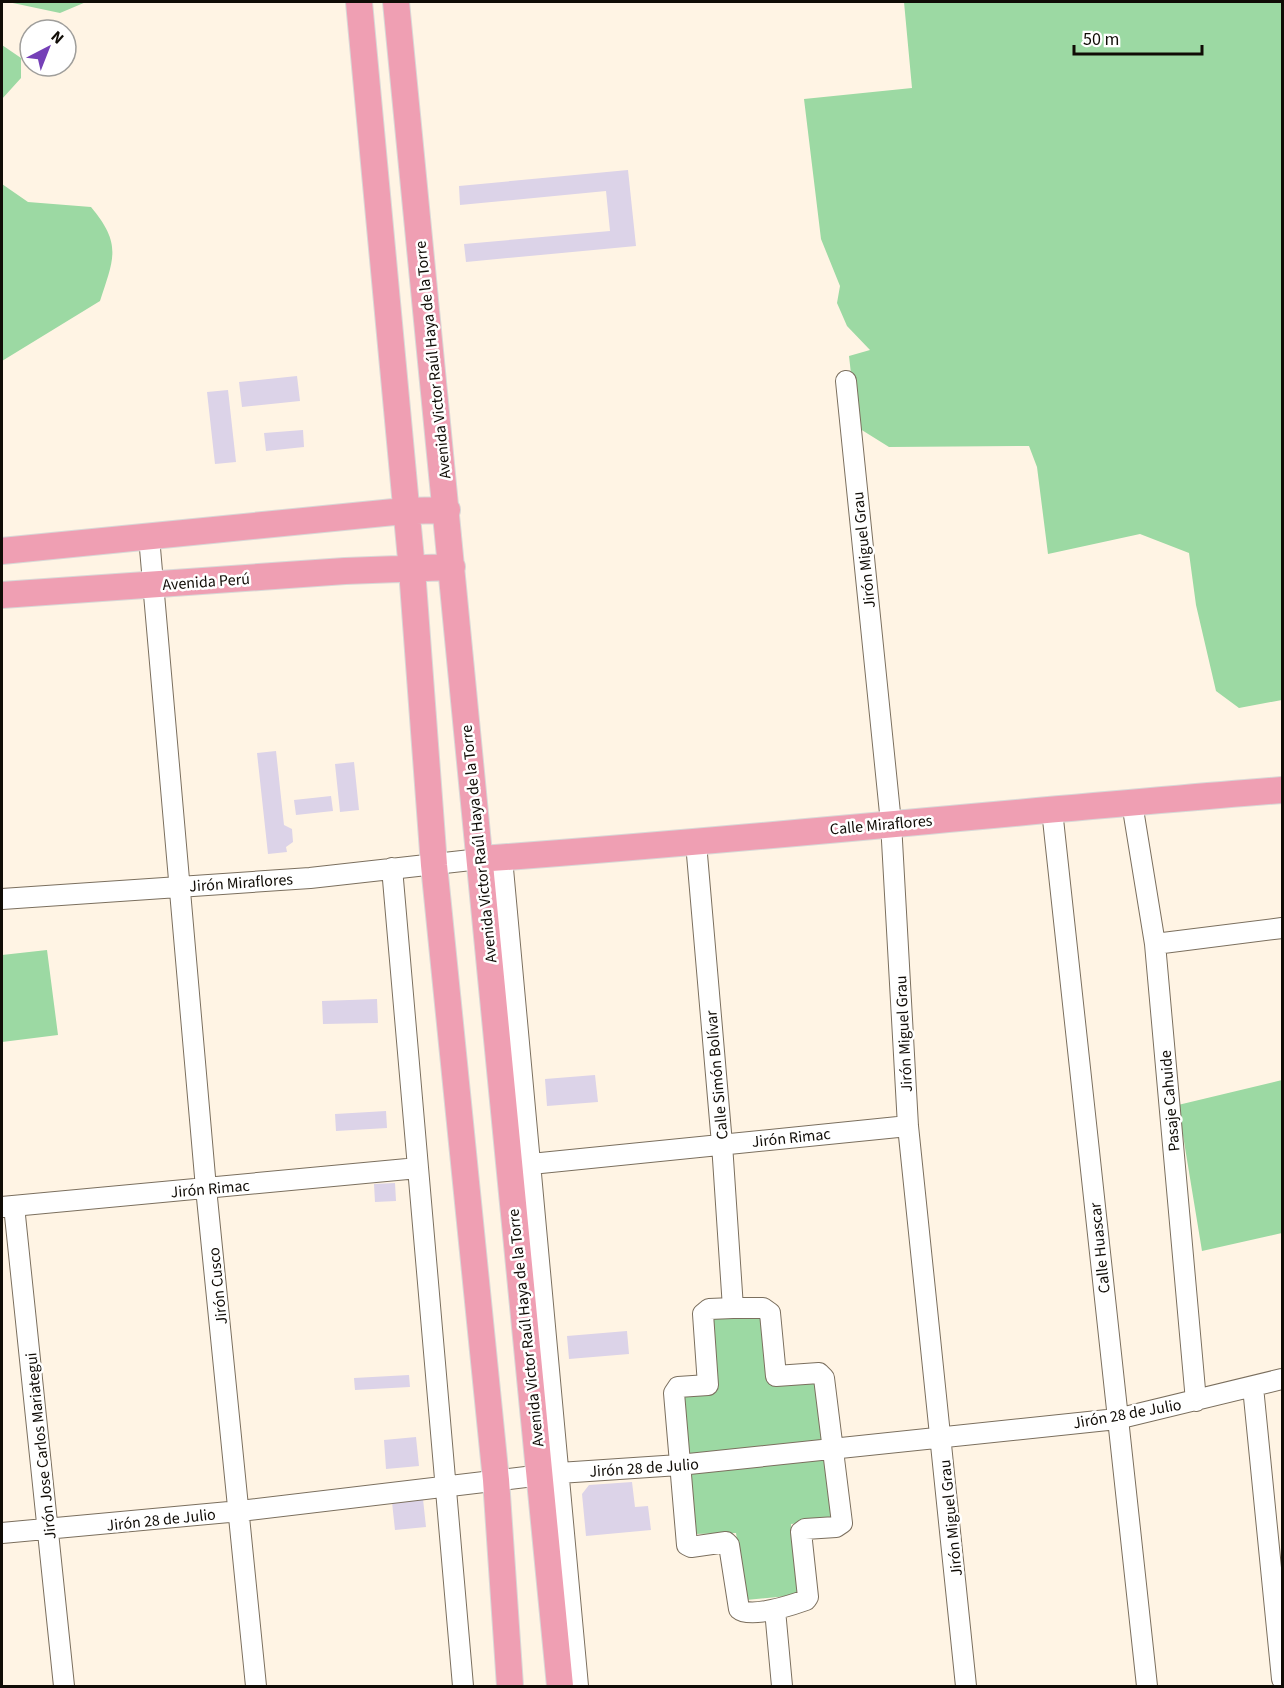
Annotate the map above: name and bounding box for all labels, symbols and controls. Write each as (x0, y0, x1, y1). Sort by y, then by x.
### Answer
north arrow (18, 18, 78, 78)
scale bar (1074, 18, 1202, 56)
text: N (46, 26, 69, 49)
text: 50 m (1083, 27, 1119, 52)
street label: Avenida Victor Raúl Haya de la Torre (410, 240, 456, 480)
street label: Jirón Miguel Grau (847, 491, 881, 609)
street label: Avenida Perú (162, 568, 251, 596)
street label: Avenida Victor Raúl Haya de la Torre (456, 724, 502, 964)
street label: Calle Miraflores (829, 810, 934, 840)
street label: Jirón Miraflores (188, 868, 294, 898)
street label: Jirón Miguel Grau (890, 975, 918, 1093)
street label: Calle Simón Bolívar (700, 1009, 734, 1140)
street label: Pasaje Cahuide (1155, 1049, 1185, 1153)
street label: Jirón Rimac (751, 1123, 832, 1153)
street label: Jirón Rimac (170, 1175, 251, 1203)
street label: Calle Huascar (1084, 1201, 1116, 1294)
street label: Avenida Victor Raúl Haya de la Torre (503, 1208, 549, 1448)
street label: Jirón Cusco (203, 1246, 233, 1326)
street label: Jirón Jose Carlos Mariategui (20, 1351, 62, 1540)
street label: Jirón 28 de Julio (1071, 1394, 1183, 1434)
street label: Jirón 28 de Julio (589, 1453, 700, 1483)
street label: Jirón Miguel Grau (934, 1459, 968, 1577)
street label: Jirón 28 de Julio (105, 1503, 217, 1537)

